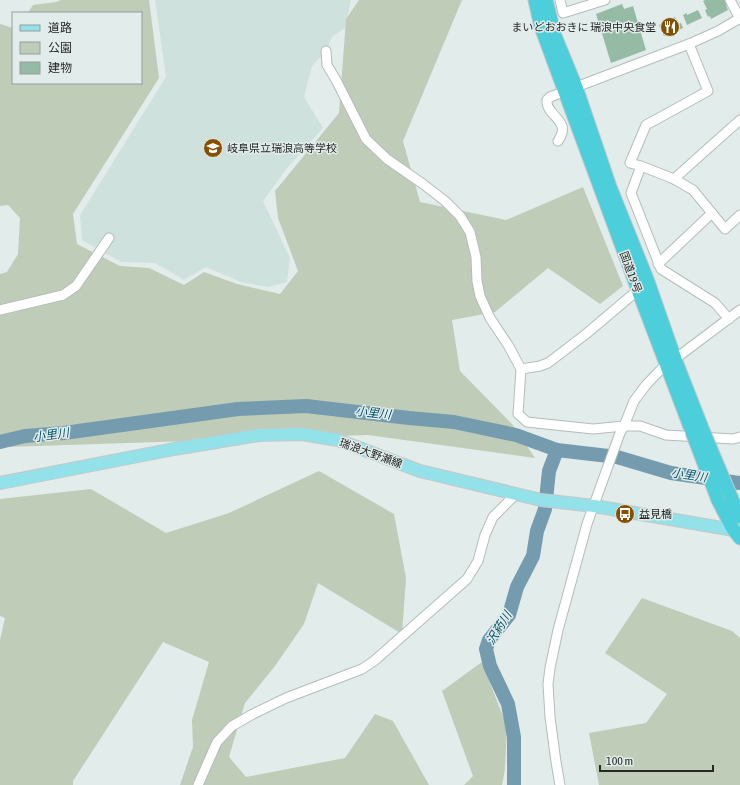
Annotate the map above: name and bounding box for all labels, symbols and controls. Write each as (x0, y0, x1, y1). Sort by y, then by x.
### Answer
legend (12, 12, 142, 84)
restaurant icon: まいどおおきに 瑞浪中央食堂 (659, 16, 681, 38)
text: 道路 (48, 21, 72, 35)
place label: まいどおおきに 瑞浪中央食堂 (511, 21, 656, 33)
text: 公園 (48, 41, 72, 55)
text: 建物 (48, 61, 72, 75)
school or university icon: 岐阜県立瑞浪高等学校 (202, 137, 224, 159)
place label: 岐阜県立瑞浪高等学校 (227, 142, 337, 154)
street label: 国道19号 (618, 250, 644, 294)
water label: 小里川 (354, 404, 394, 422)
water label: 小里川 (32, 425, 72, 444)
street label: 瑞浪大野瀬線 (338, 436, 404, 470)
water label: 小里川 (670, 465, 710, 485)
bus stop icon: 益見橋 (614, 503, 636, 525)
place label: 益見橋 (639, 508, 672, 520)
water label: 沢葯川 (484, 607, 516, 647)
scale bar (600, 747, 713, 773)
text: 100 m (606, 754, 633, 768)

